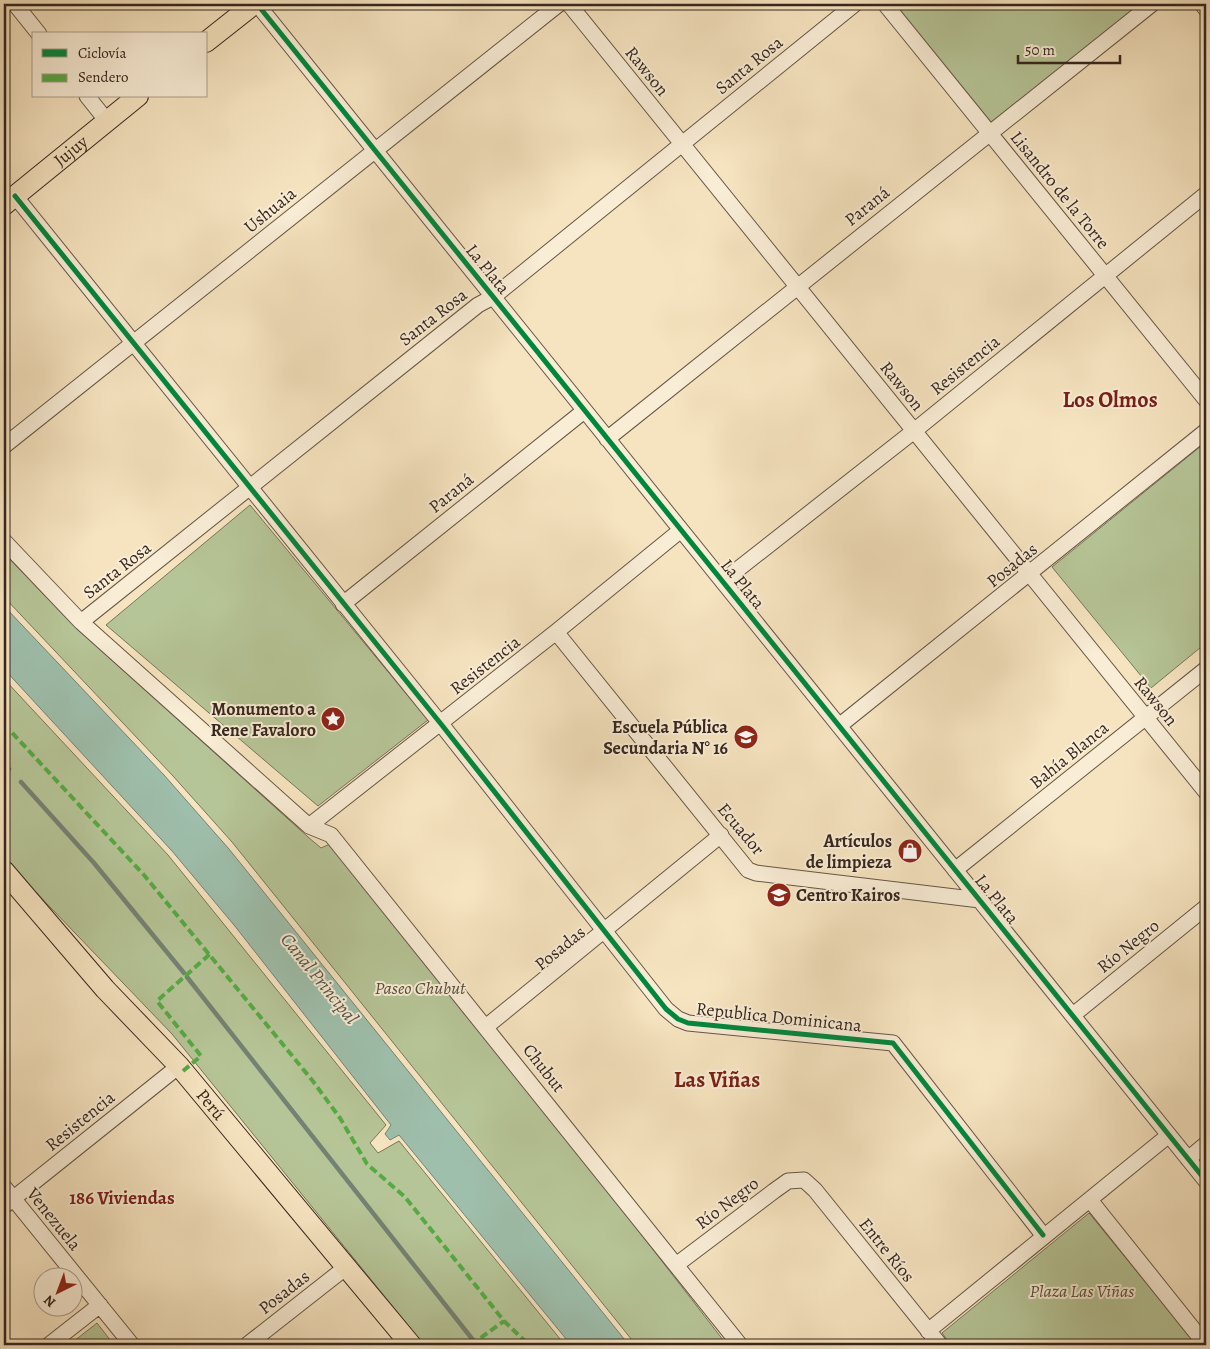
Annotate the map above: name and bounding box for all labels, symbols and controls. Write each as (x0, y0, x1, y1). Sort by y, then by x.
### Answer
street label: Santa Rosa (710, 30, 788, 100)
legend (32, 32, 208, 98)
scale bar (1018, 32, 1120, 64)
text: 50 m (1025, 40, 1055, 60)
street label: Rawson (620, 41, 674, 101)
text: Ciclovía (78, 43, 126, 63)
text: Sendero (78, 67, 128, 87)
street label: Lisandro de la Torre (1005, 126, 1115, 254)
street label: Jujuy (49, 129, 94, 172)
street label: Paraná (840, 180, 895, 231)
street label: Ushuaia (239, 181, 302, 238)
street label: La Plata (460, 239, 516, 300)
street label: Santa Rosa (394, 282, 473, 351)
street label: Resistencia (925, 329, 1005, 400)
street label: Rawson (875, 356, 929, 416)
district label: Los Olmos (1062, 385, 1158, 415)
street label: Paraná (424, 467, 479, 518)
street label: Santa Rosa (78, 535, 157, 604)
street label: Posadas (982, 537, 1042, 593)
street label: La Plata (715, 554, 771, 615)
street label: Resistencia (445, 630, 526, 700)
street label: Rawson (1129, 671, 1183, 731)
place label: Monumento a Rene Favaloro (211, 697, 316, 742)
place icon: Monumento a Rene Favaloro (320, 706, 346, 732)
place label: Escuela Pública Secundaria N° 16 (603, 715, 728, 760)
street label: Bahía Blanca (1025, 715, 1114, 794)
school or university icon: Escuela Pública Secundaria N° 16 (733, 724, 759, 750)
street label: Ecuador (712, 798, 770, 860)
place label: Artículos de limpieza (806, 829, 892, 874)
shop icon: Artículos de limpieza (897, 838, 923, 864)
street label: La Plata (969, 869, 1025, 930)
school or university icon: Centro Kairos (766, 882, 792, 908)
place label: Centro Kairos (796, 883, 900, 907)
street label: Río Negro (1092, 914, 1164, 978)
street label: Posadas (530, 920, 590, 976)
water label: Canal Principal (274, 927, 364, 1030)
park label: Paseo Chubut (375, 976, 466, 1000)
street label: Republica Dominicana (695, 996, 864, 1038)
street label: Chubut (517, 1039, 571, 1097)
district label: Las Viñas (674, 1065, 760, 1095)
street label: Perú (191, 1084, 231, 1125)
street label: Resistencia (40, 1085, 120, 1156)
street label: Río Negro (690, 1171, 764, 1235)
street label: Venezuela (21, 1182, 87, 1256)
district label: 186 Viviendas (69, 1185, 175, 1211)
street label: Entre Ríos (854, 1213, 920, 1287)
street label: Posadas (253, 1264, 315, 1320)
north arrow (32, 1266, 82, 1316)
park label: Plaza Las Viñas (1030, 1279, 1134, 1303)
text: N (39, 1291, 60, 1312)

